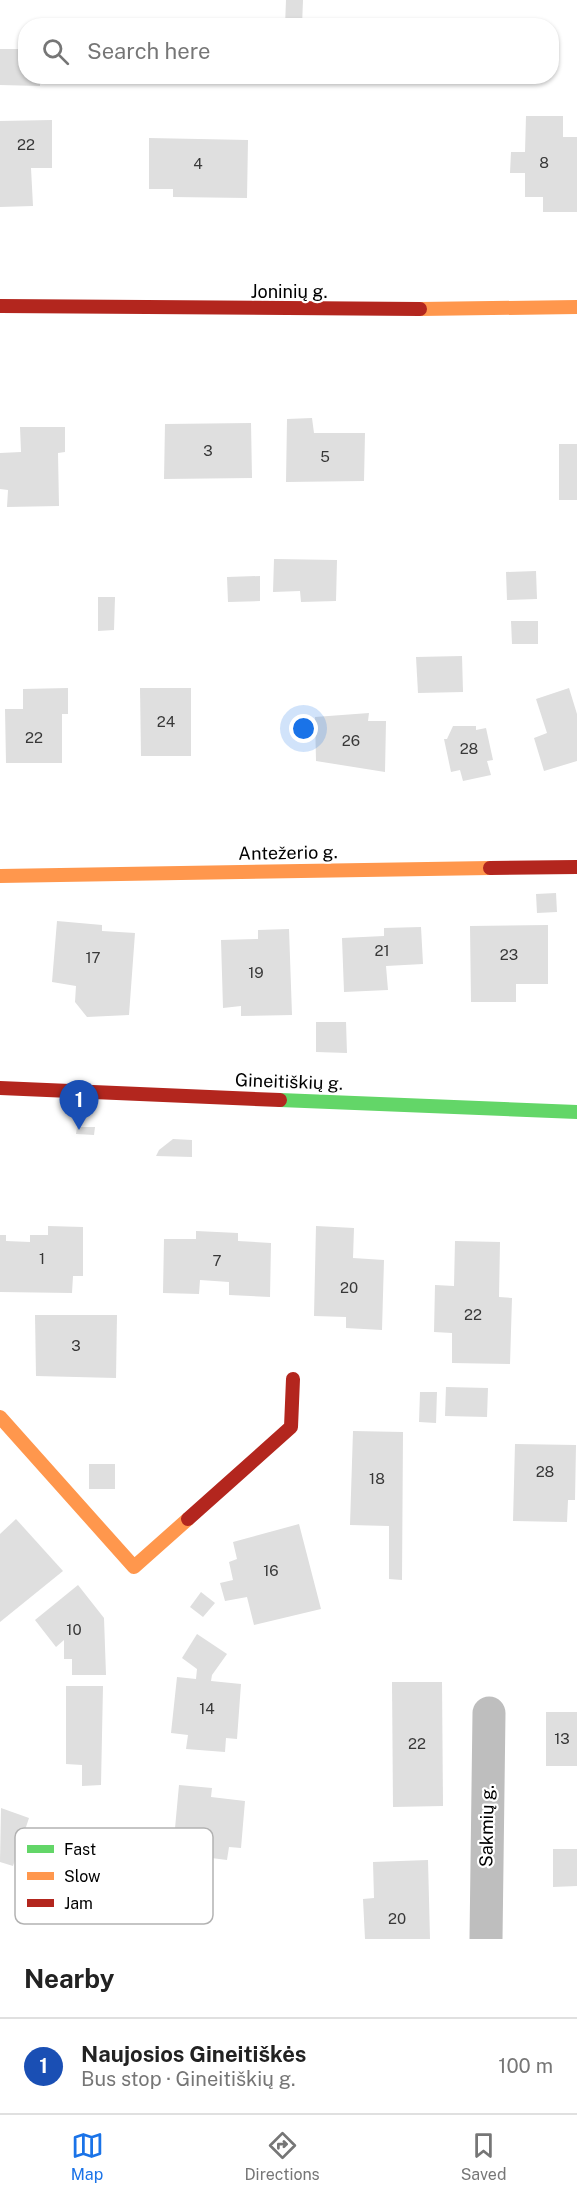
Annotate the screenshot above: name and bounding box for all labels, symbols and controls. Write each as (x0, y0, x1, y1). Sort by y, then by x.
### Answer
search box (18, 18, 559, 84)
icon: search (39, 35, 72, 68)
text: Search here (87, 38, 211, 64)
house number: 22 (17, 136, 35, 153)
house number: 8 (539, 154, 549, 171)
house number: 4 (193, 155, 203, 172)
street label: Joninių g. (250, 281, 328, 302)
house number: 3 (203, 442, 213, 459)
house number: 5 (320, 448, 330, 465)
house number: 24 (157, 713, 175, 730)
your location (289, 714, 318, 743)
house number: 22 (25, 729, 43, 746)
house number: 26 (342, 732, 360, 749)
house number: 28 (460, 740, 478, 757)
street label: Antežerio g. (238, 841, 338, 864)
house number: 21 (374, 942, 390, 959)
house number: 23 (500, 946, 518, 963)
house number: 17 (85, 949, 101, 966)
house number: 19 (248, 964, 264, 981)
street label: Gineitiškių g. (235, 1069, 343, 1094)
pin: 1 (60, 1080, 98, 1130)
house number: 1 (39, 1250, 45, 1267)
house number: 7 (212, 1252, 222, 1269)
house number: 20 (340, 1279, 358, 1296)
house number: 22 (464, 1306, 482, 1323)
house number: 3 (71, 1337, 81, 1354)
house number: 28 (536, 1463, 554, 1480)
house number: 18 (369, 1470, 385, 1487)
house number: 16 (263, 1562, 279, 1579)
house number: 10 (66, 1621, 82, 1638)
house number: 14 (199, 1700, 215, 1717)
house number: 13 (554, 1730, 570, 1747)
house number: 22 (408, 1735, 426, 1752)
street label: Sakmių g. (475, 1785, 498, 1867)
legend (15, 1828, 213, 1924)
text: Fast (64, 1840, 96, 1859)
text: Slow (64, 1867, 101, 1886)
text: Jam (64, 1894, 93, 1913)
house number: 20 (388, 1910, 406, 1927)
text: Nearby (24, 1963, 114, 1994)
text: Naujosios Gineitiškės (81, 2041, 306, 2067)
text: 1 (39, 2054, 48, 2078)
text: 100 m (498, 2054, 553, 2078)
text: Bus stop · Gineitiškių g. (81, 2067, 296, 2091)
tab: Map (71, 2129, 104, 2184)
tab: Directions (245, 2129, 320, 2184)
tab: Saved (461, 2129, 506, 2184)

